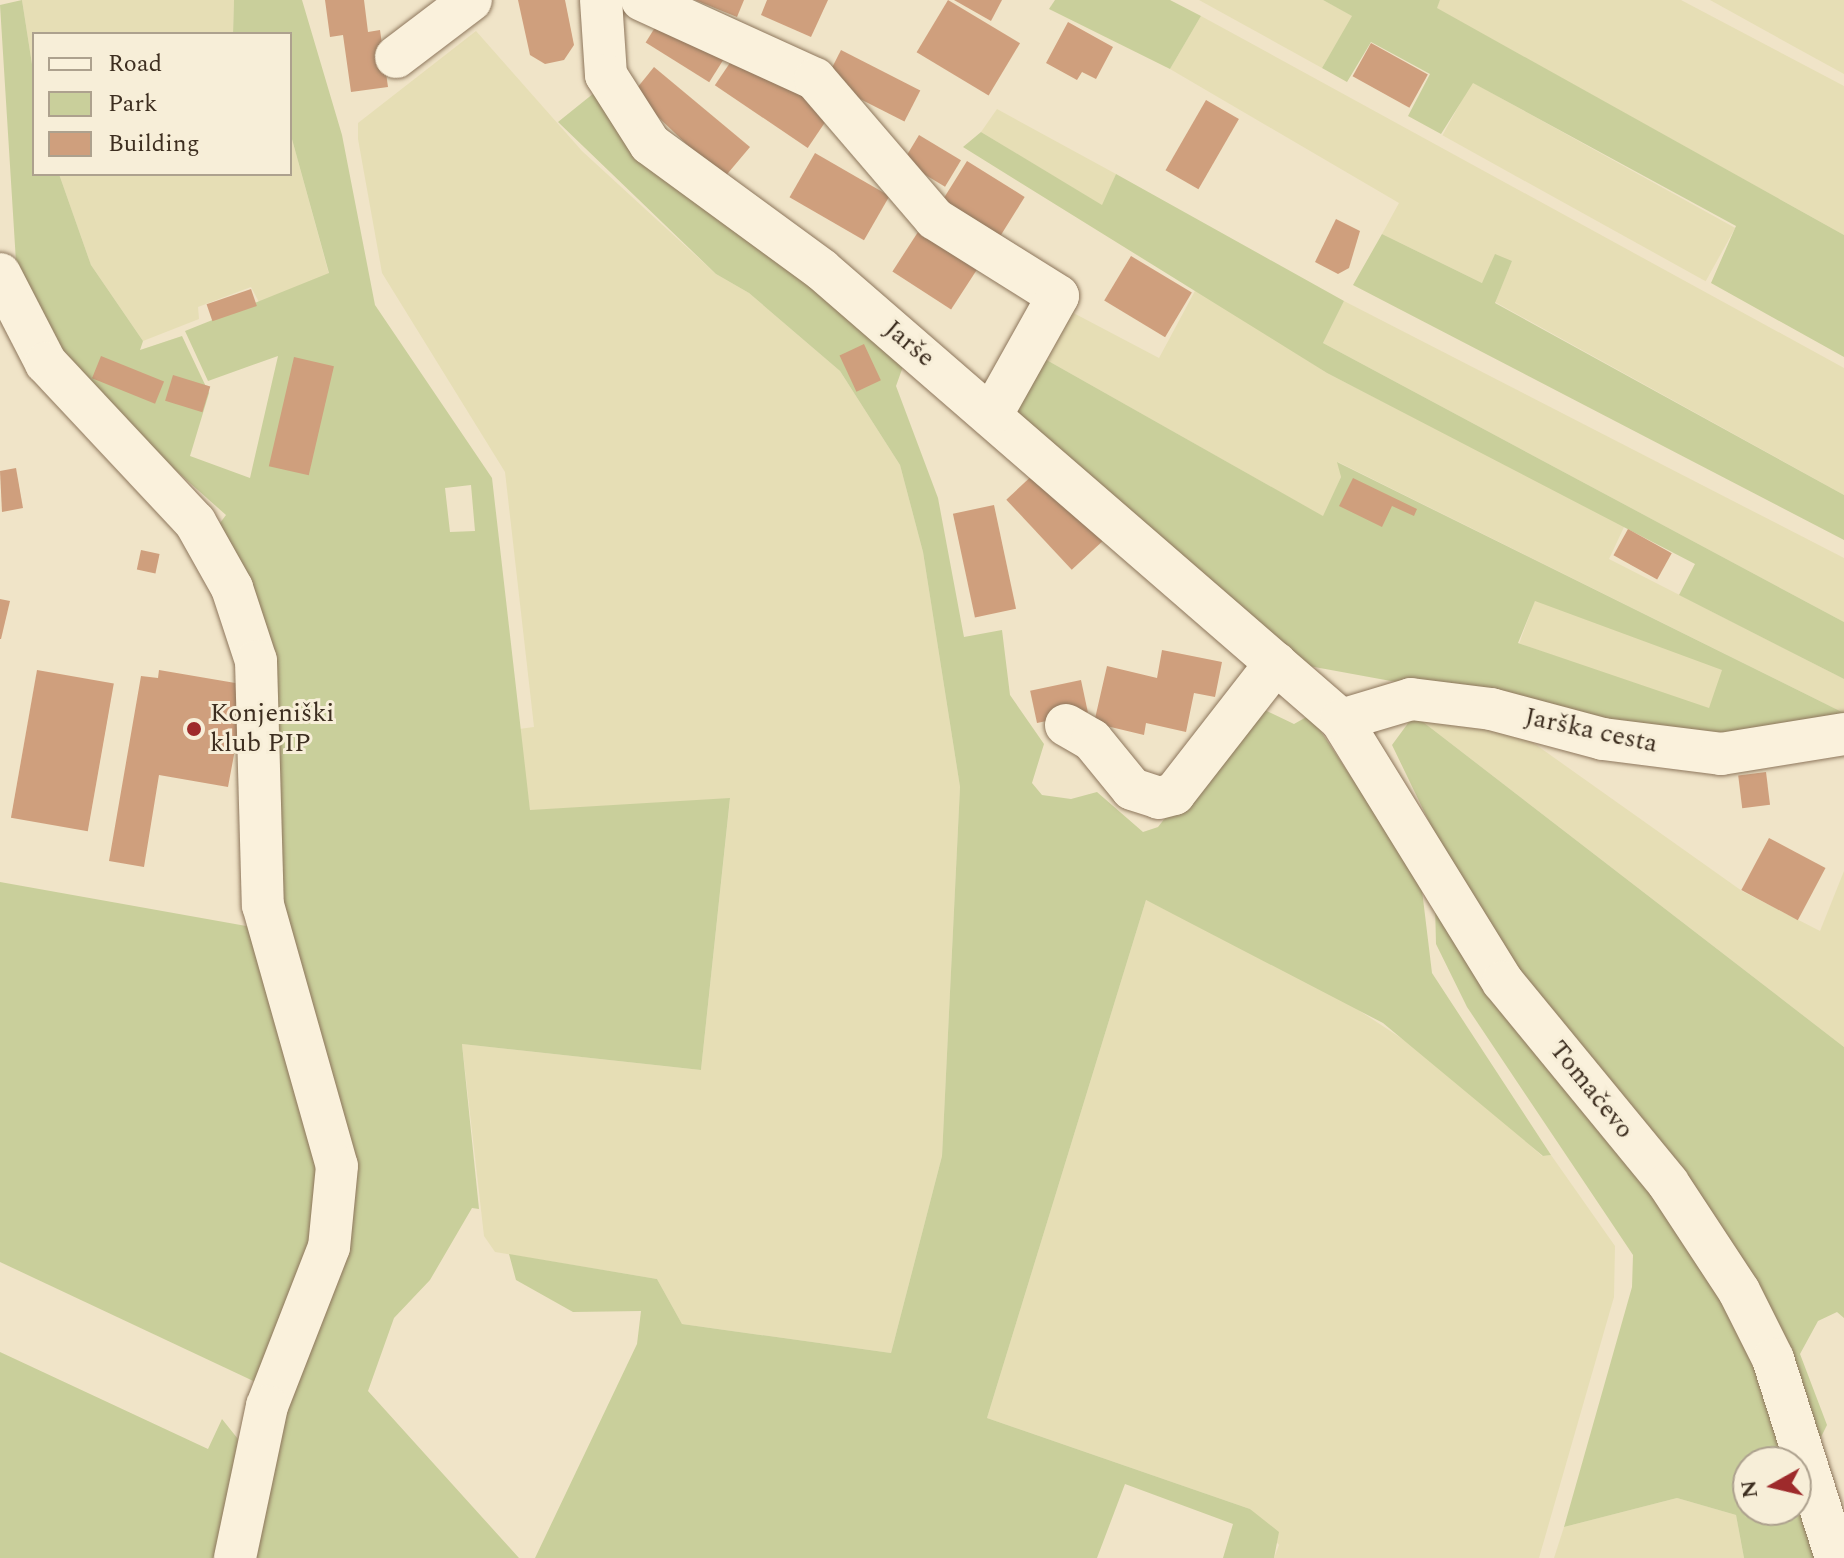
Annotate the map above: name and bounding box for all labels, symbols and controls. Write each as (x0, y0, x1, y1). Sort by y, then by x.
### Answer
legend (32, 32, 292, 176)
text: Road (108, 46, 162, 82)
text: Park (108, 86, 158, 122)
text: Building (108, 126, 200, 162)
street label: Jarše (877, 314, 941, 374)
place label: Konjeniški klub PIP (210, 698, 334, 760)
street label: Jarška cesta (1522, 702, 1660, 760)
marker: Konjeniški klub PIP (185, 720, 203, 738)
street label: Tomačevo (1542, 1035, 1640, 1145)
north arrow (1732, 1446, 1812, 1526)
text: N (1732, 1478, 1767, 1500)

